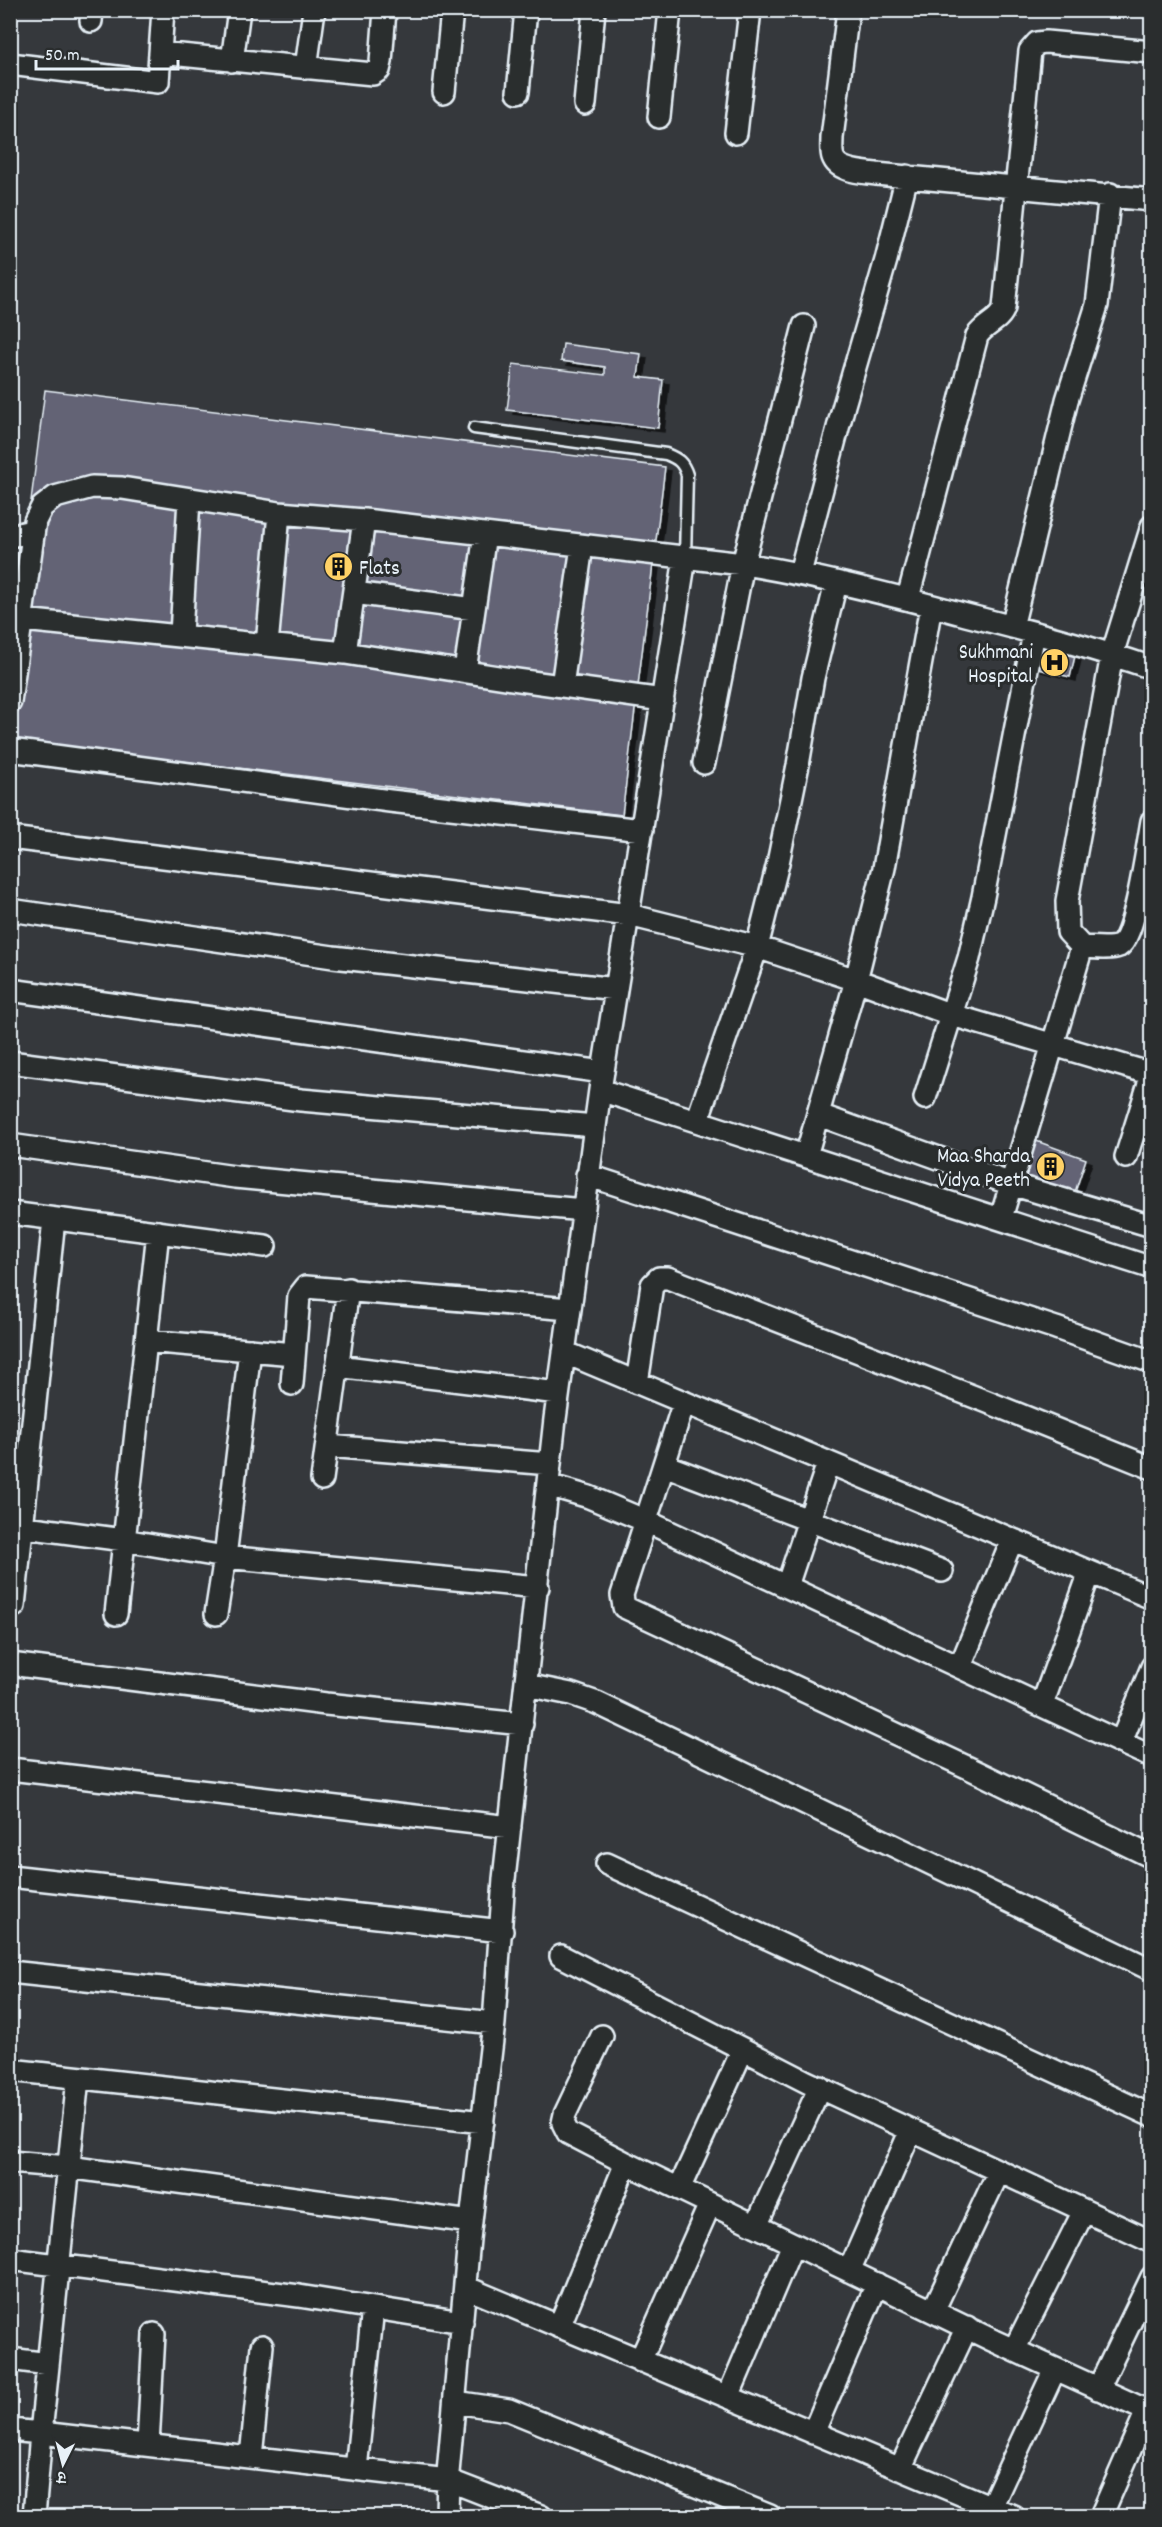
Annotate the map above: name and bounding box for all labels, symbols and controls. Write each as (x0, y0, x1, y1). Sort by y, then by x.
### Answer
scale bar (36, 33, 178, 71)
text: 50 m (45, 44, 80, 69)
building icon: Flats (322, 551, 354, 583)
place label: Flats (359, 555, 400, 585)
place label: Sukhmani Hospital (959, 639, 1033, 693)
hospital icon: Sukhmani Hospital (1038, 647, 1070, 679)
place label: Maa Sharda Vidya Peeth (937, 1143, 1031, 1197)
building icon: Maa Sharda Vidya Peeth (1035, 1151, 1067, 1183)
north arrow (33, 2434, 93, 2494)
text: उ (55, 2464, 68, 2488)

